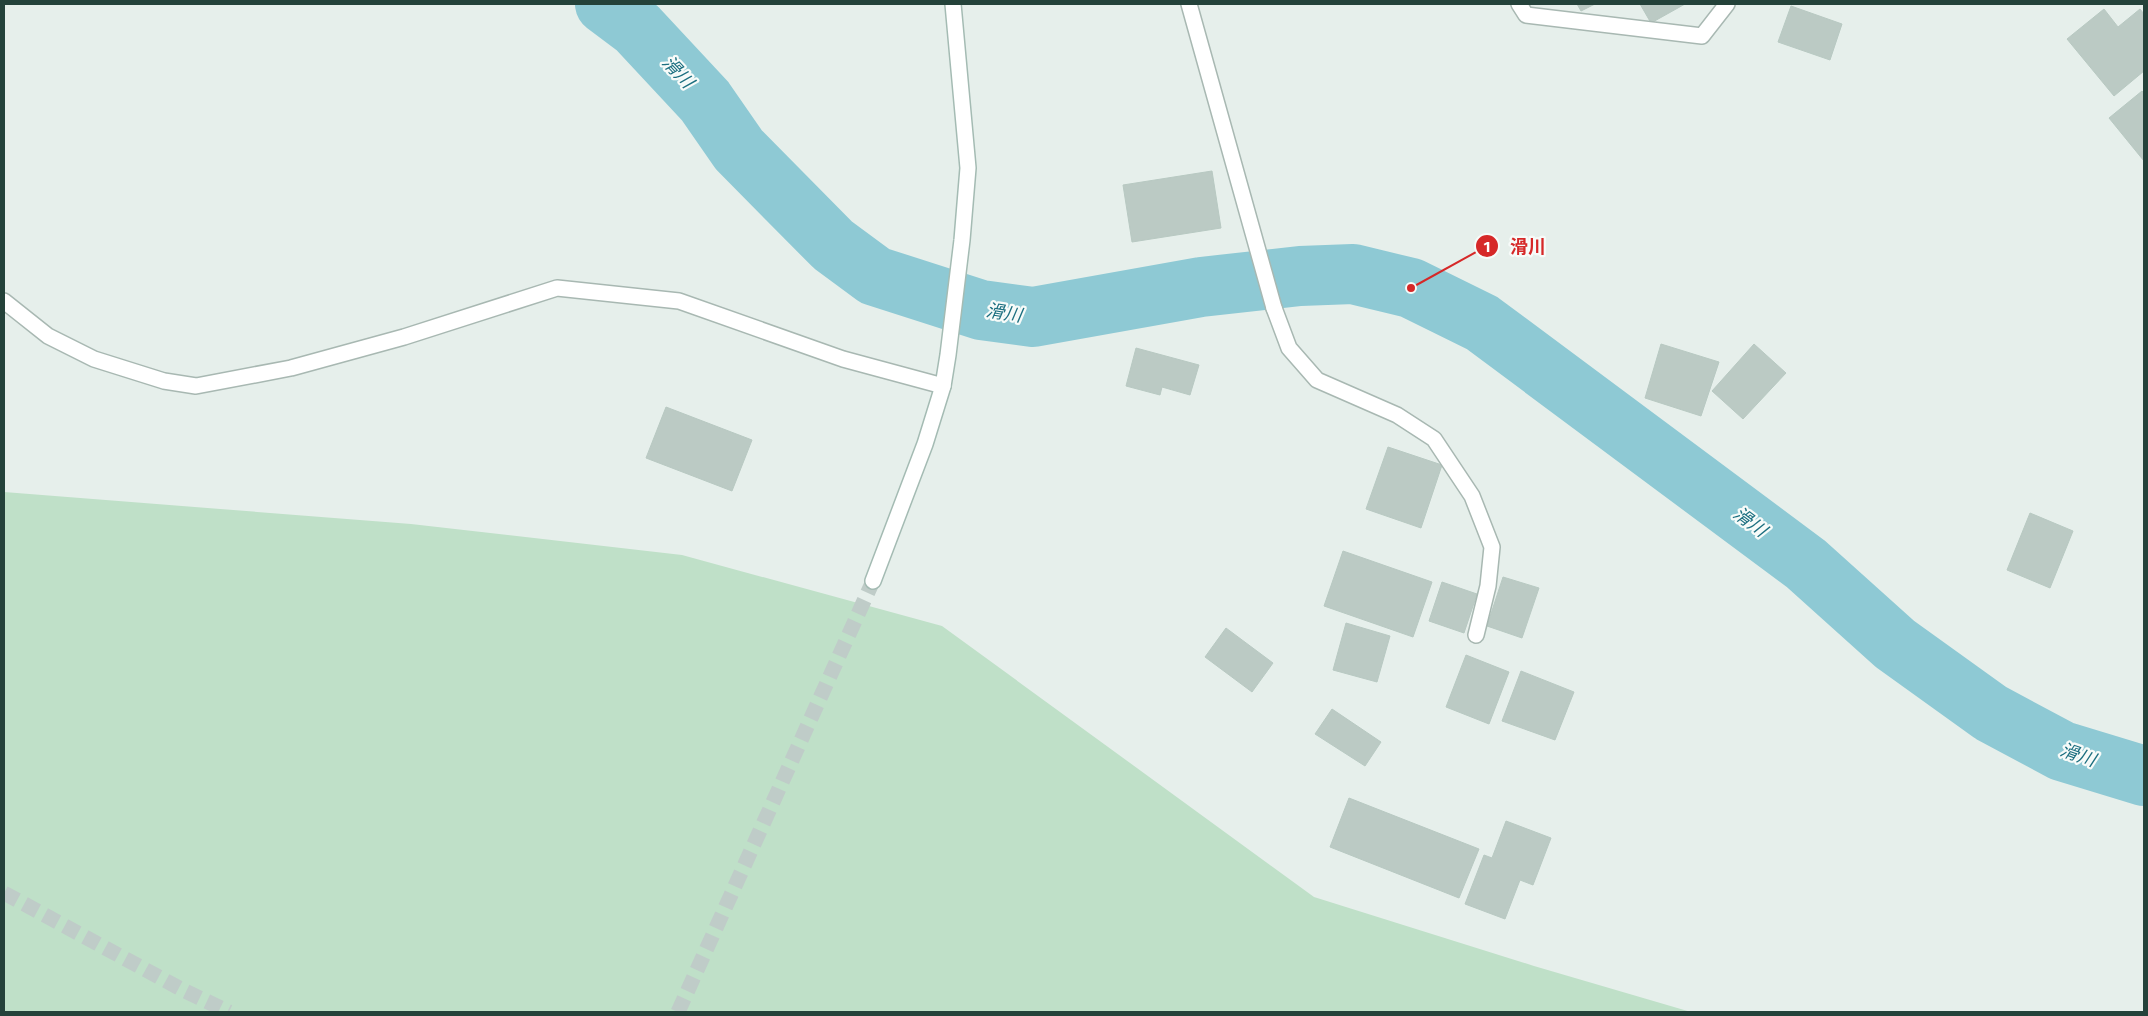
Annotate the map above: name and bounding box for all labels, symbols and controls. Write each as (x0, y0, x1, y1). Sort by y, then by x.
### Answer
water label: 滑川 (658, 51, 700, 94)
callout: 滑川 (1475, 230, 1556, 263)
text: 滑川 (1510, 236, 1546, 258)
text: 1 (1484, 238, 1490, 256)
water label: 滑川 (985, 299, 1025, 327)
water label: 滑川 (1729, 502, 1773, 543)
water label: 滑川 (2057, 739, 2100, 772)

